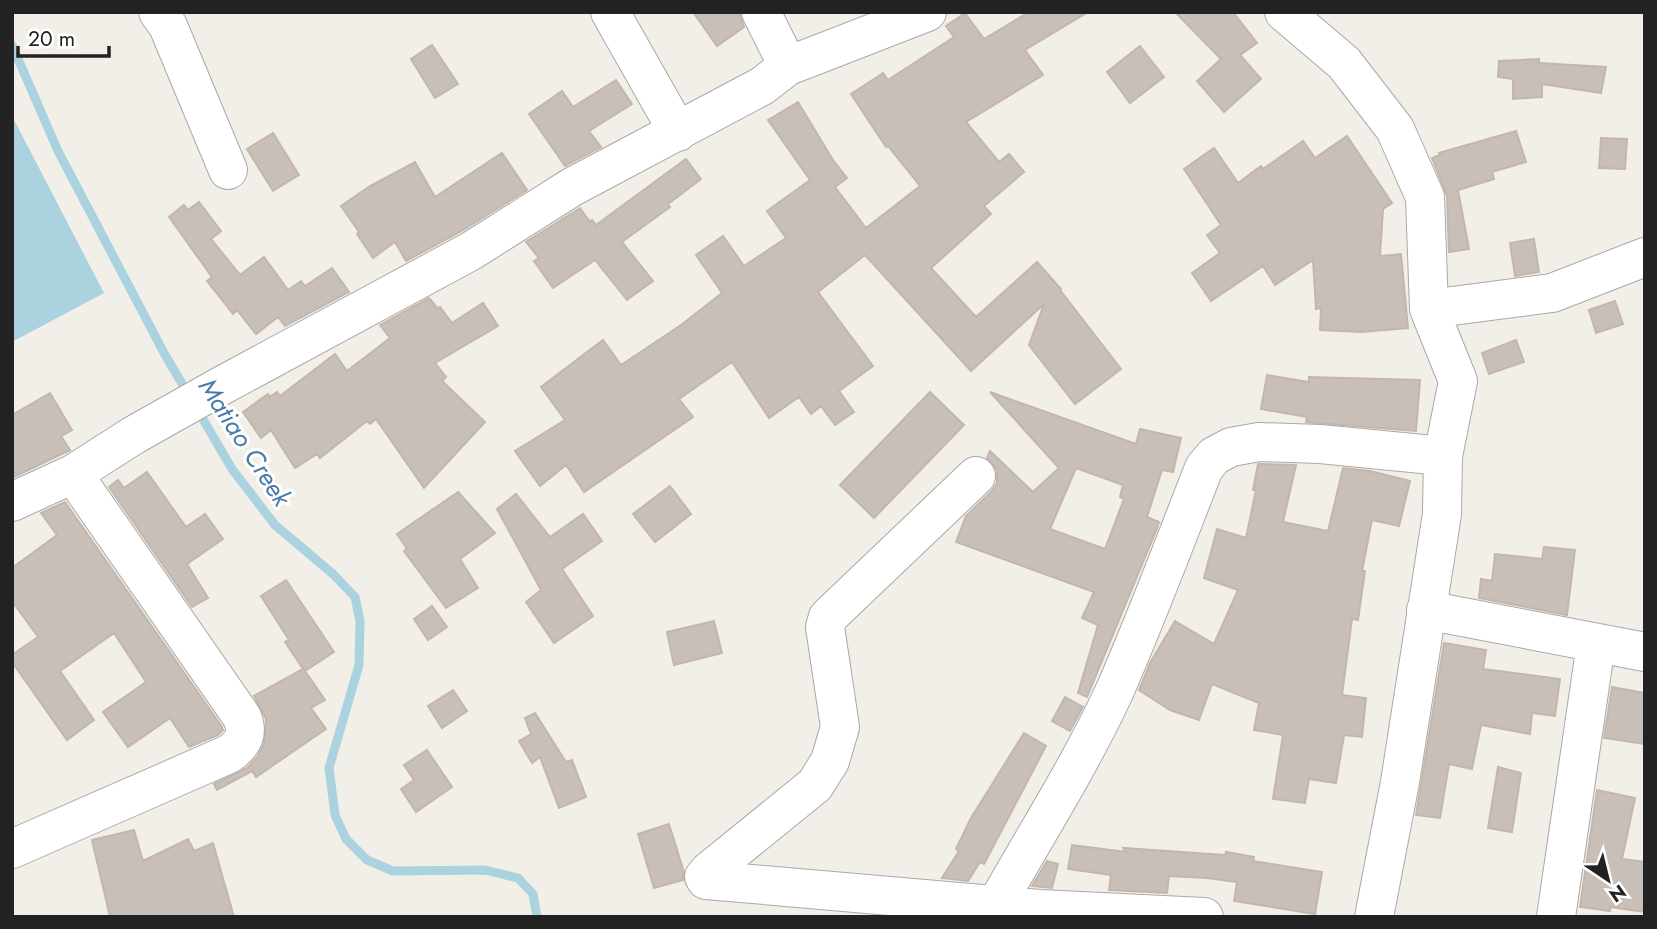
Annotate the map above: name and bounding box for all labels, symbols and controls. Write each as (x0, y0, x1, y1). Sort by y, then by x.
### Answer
scale bar (18, 14, 108, 58)
text: 20 m (28, 24, 75, 54)
water label: Matiao Creek (189, 370, 302, 515)
north arrow (1573, 845, 1643, 915)
text: N (1604, 878, 1631, 909)

